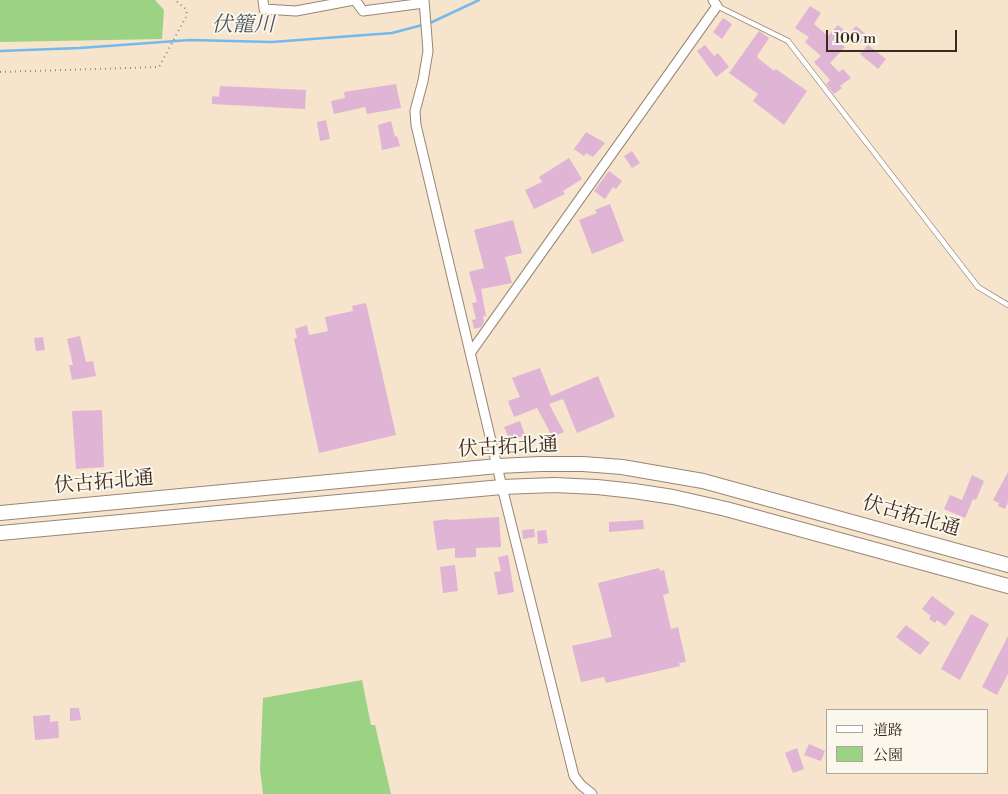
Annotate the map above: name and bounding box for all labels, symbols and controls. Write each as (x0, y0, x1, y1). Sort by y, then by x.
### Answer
water label: 伏籠川 (212, 13, 274, 39)
scale bar (828, 20, 959, 52)
text: 100 m (834, 29, 876, 48)
street label: 伏古拓北通 (457, 433, 559, 463)
street label: 伏古拓北通 (53, 467, 155, 499)
street label: 伏古拓北通 (860, 492, 962, 542)
legend (826, 709, 988, 774)
text: 道路 (873, 721, 903, 740)
text: 公園 (873, 746, 903, 765)

